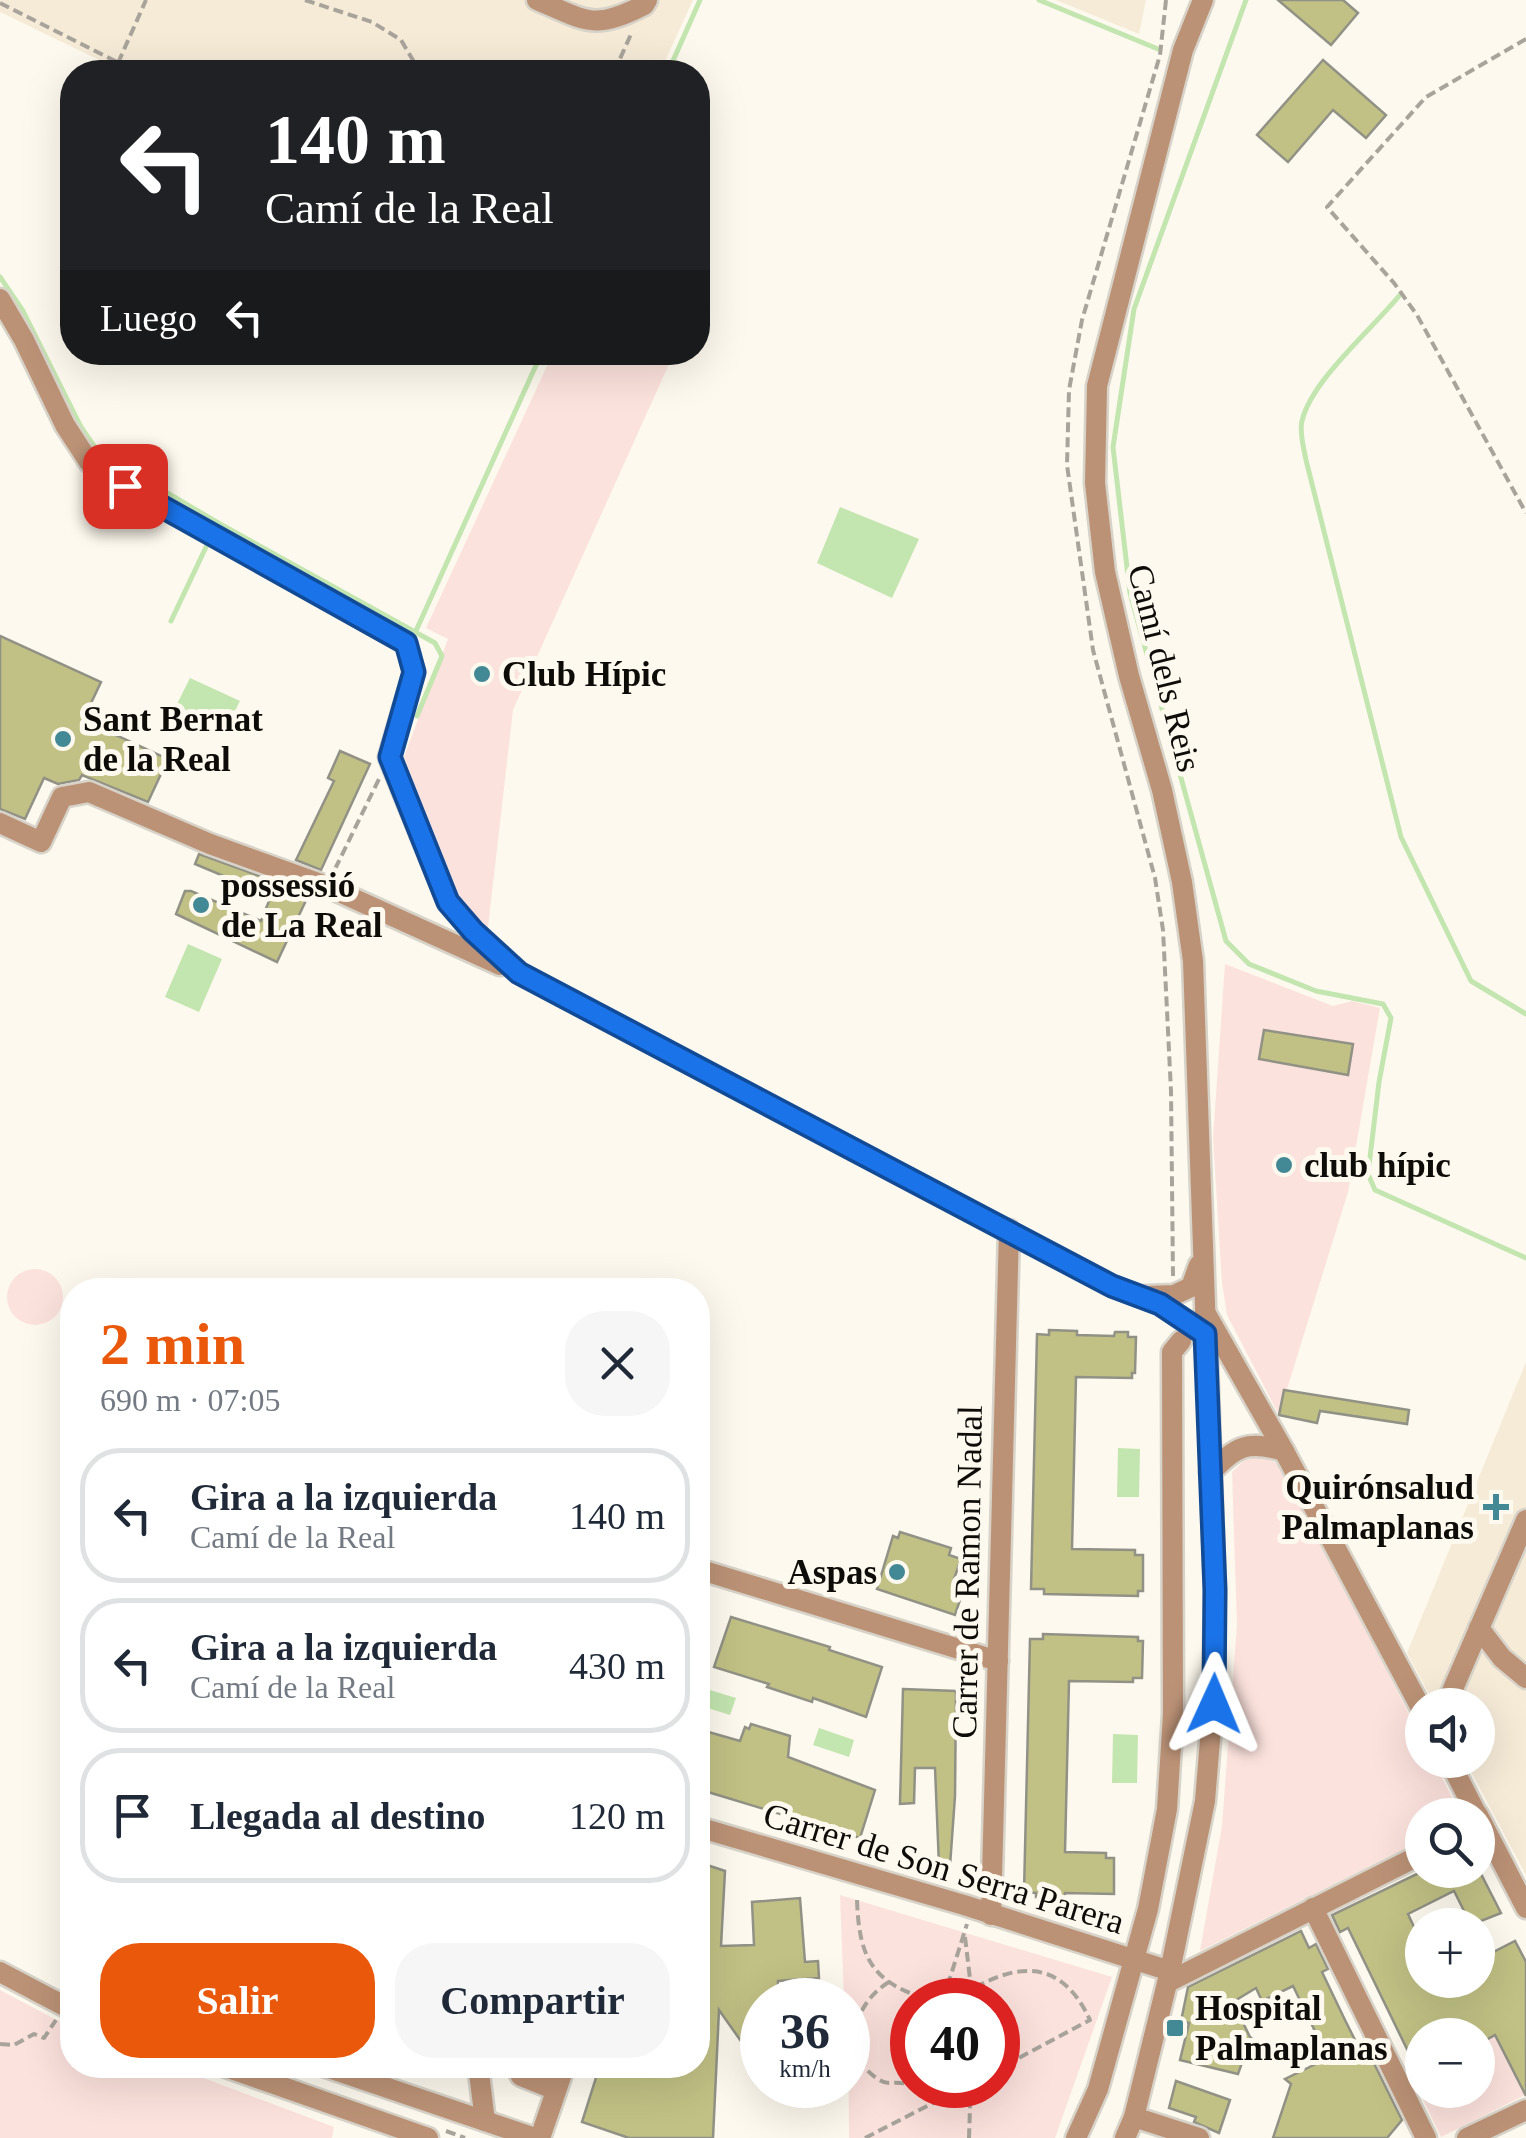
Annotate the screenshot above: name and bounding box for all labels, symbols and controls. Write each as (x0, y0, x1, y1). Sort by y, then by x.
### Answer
icon: left (100, 100, 230, 230)
text: 140 m (265, 101, 446, 178)
text: Camí de la Real (265, 183, 554, 233)
icon: left (217, 290, 272, 345)
text: Luego (100, 297, 197, 339)
pin (83, 444, 168, 529)
icon: arrive (98, 459, 153, 514)
street label: Camí dels Reis (1120, 561, 1209, 776)
place label: Club Hípic (502, 655, 666, 694)
marker: Club Hípic (471, 663, 493, 685)
place label: Sant Bernat de la Real (83, 700, 263, 779)
marker: Sant Bernat de la Real (52, 728, 74, 750)
place label: possessió de La Real (221, 866, 383, 945)
marker: possessió de La Real (190, 894, 212, 916)
place label: club hípic (1304, 1146, 1451, 1185)
marker: club hípic (1273, 1154, 1295, 1176)
text: 2 min (100, 1311, 245, 1377)
button: close (565, 1311, 670, 1416)
text: 690 m · 07:05 (100, 1382, 280, 1418)
street label: Carrer de Ramon Nadal (945, 1405, 990, 1739)
place label: Quirónsalud Palmaplanas (1281, 1468, 1475, 1547)
text: Gira a la izquierda (190, 1476, 497, 1518)
icon: left (105, 1488, 160, 1543)
marker: Quirónsalud Palmaplanas (1483, 1494, 1509, 1520)
text: 140 m (569, 1495, 665, 1537)
text: Camí de la Real (190, 1519, 395, 1555)
place label: Aspas (788, 1553, 877, 1592)
marker: Aspas (886, 1561, 908, 1583)
text: Gira a la izquierda (190, 1626, 497, 1668)
icon: left (105, 1638, 160, 1693)
text: 430 m (569, 1645, 665, 1687)
position arrow (1162, 1652, 1266, 1756)
text: Camí de la Real (190, 1669, 395, 1705)
map controls (1405, 1688, 1495, 2108)
button: sound (1405, 1688, 1495, 1778)
icon: arrive (105, 1788, 160, 1843)
text: Llegada al destino (190, 1795, 486, 1837)
text: 120 m (569, 1795, 665, 1837)
street label: Carrer de Son Serra Parera (759, 1795, 1129, 1942)
button: search (1405, 1798, 1495, 1888)
button: + (1405, 1908, 1495, 1998)
button: Salir (100, 1943, 375, 2058)
button: Compartir (395, 1943, 670, 2058)
speed limit sign: 40 (890, 1978, 1020, 2108)
place label: Hospital Palmaplanas (1195, 1989, 1388, 2068)
text: 36 (780, 2003, 830, 2059)
marker: Hospital Palmaplanas (1164, 2017, 1186, 2039)
button: − (1405, 2018, 1495, 2108)
text: km/h (779, 2055, 831, 2082)

